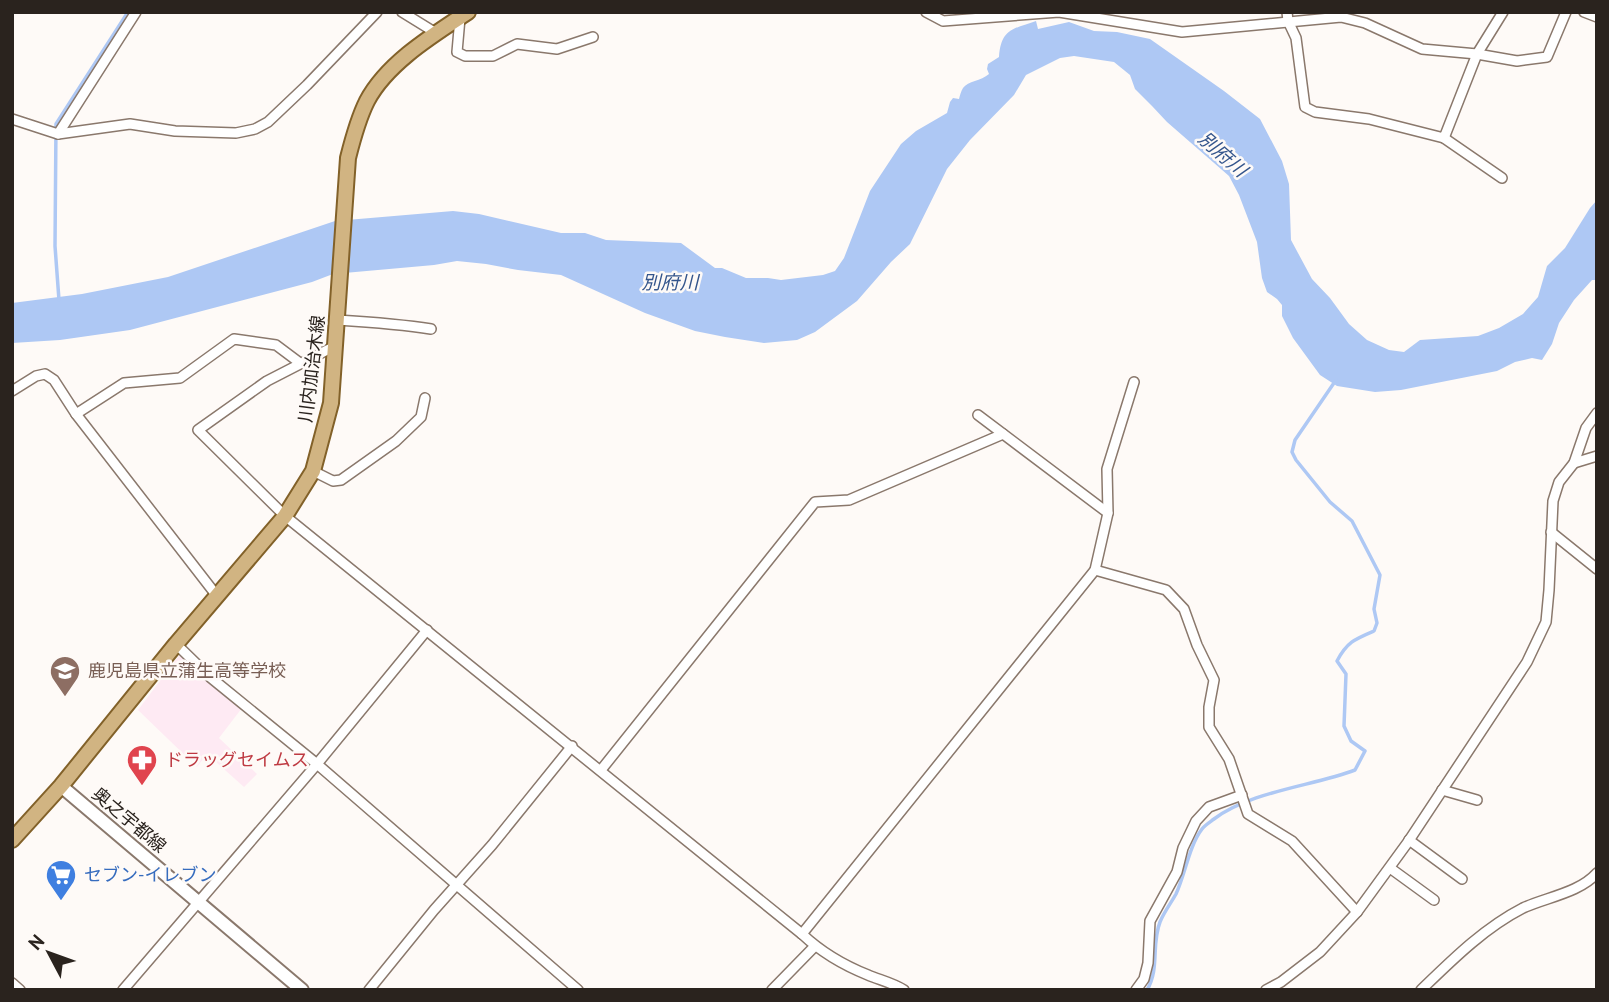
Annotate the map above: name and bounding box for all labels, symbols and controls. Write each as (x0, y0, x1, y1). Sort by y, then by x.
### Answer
water label: 別府川 (1194, 126, 1254, 183)
water label: 別府川 (641, 270, 700, 294)
street label: 川内加治木線 (294, 314, 329, 424)
school or university icon: 鹿児島県立蒲生高等学校 (48, 654, 82, 698)
place label: 鹿児島県立蒲生高等学校 (88, 659, 286, 682)
pharmacy icon: ドラッグセイムス (125, 743, 159, 787)
place label: ドラッグセイムス (165, 748, 309, 771)
street label: 奥之宇都線 (87, 782, 171, 857)
supermarket icon: セブン-イレブン (44, 858, 78, 902)
place label: セブン-イレブン (84, 863, 216, 886)
north arrow (14, 918, 84, 988)
text: N (23, 929, 49, 954)

